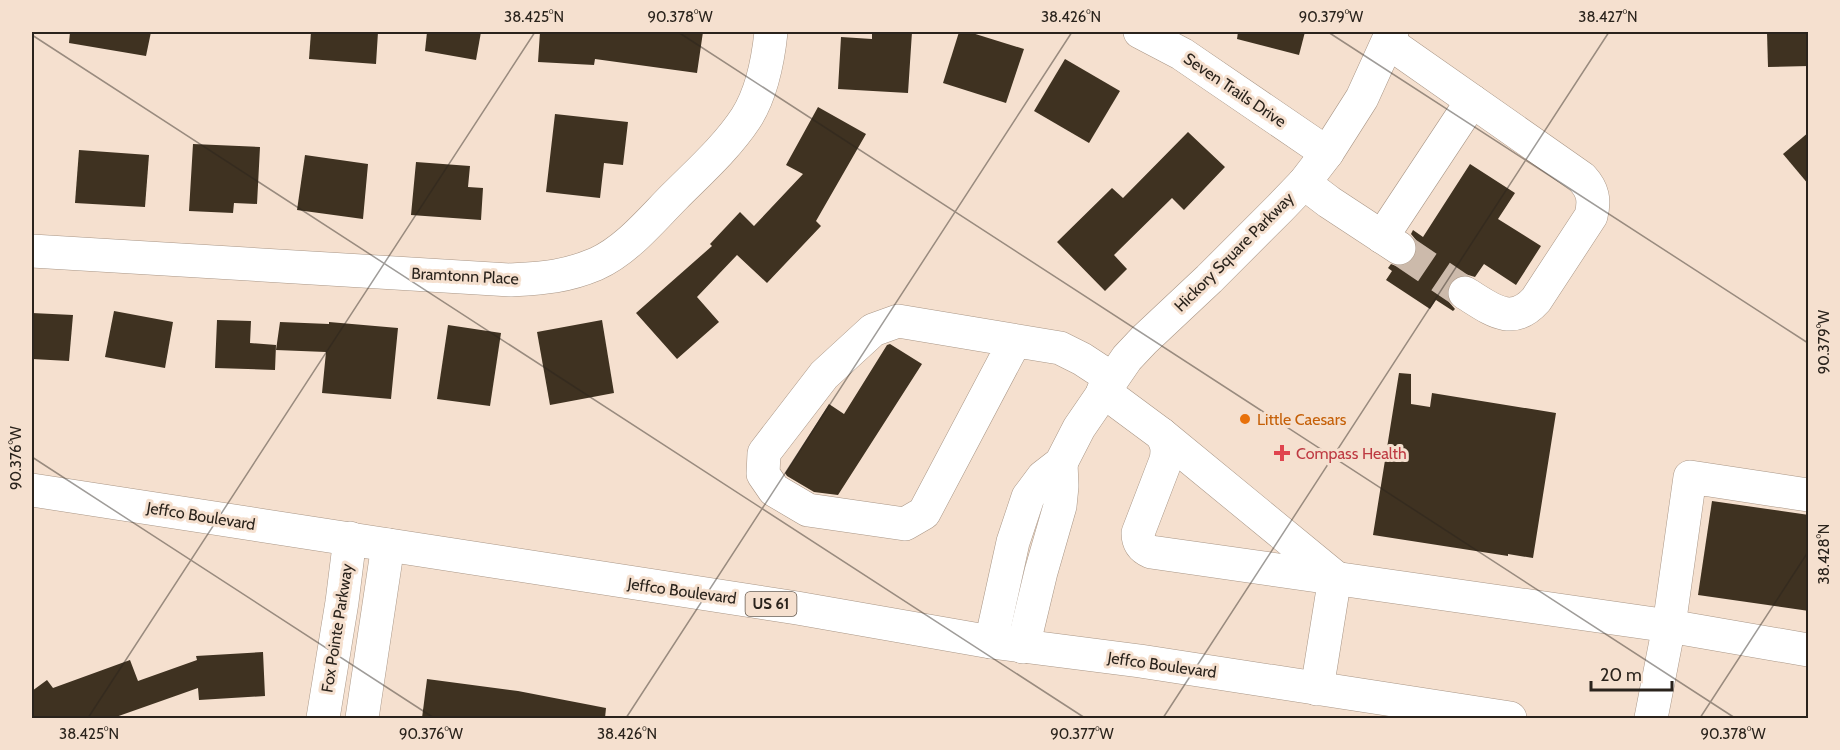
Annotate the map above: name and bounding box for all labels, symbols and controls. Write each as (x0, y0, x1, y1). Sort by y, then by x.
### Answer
text: 38.425°N (504, 8, 564, 26)
text: 90.378°W (647, 8, 713, 26)
text: 38.426°N (1041, 8, 1101, 26)
text: 90.379°W (1299, 8, 1364, 26)
text: 38.427°N (1578, 8, 1638, 26)
street label: Seven Trails Drive (1180, 49, 1290, 131)
street label: Hickory Square Parkway (1170, 188, 1298, 316)
street label: Bramtonn Place (411, 264, 519, 288)
text: 90.379°W (1815, 309, 1833, 374)
place label: Little Caesars (1257, 410, 1347, 429)
marker: Little Caesars (1238, 412, 1252, 426)
text: 90.376°W (7, 425, 25, 490)
marker: Compass Health (1273, 444, 1291, 462)
place label: Compass Health (1296, 444, 1407, 463)
street label: Jeffco Boulevard (144, 498, 257, 534)
text: 38.428°N (1815, 524, 1833, 584)
street label: Fox Pointe Parkway (317, 562, 357, 694)
street label: Jeffco Boulevard (625, 574, 738, 608)
road number: US 61 (746, 592, 796, 616)
street label: Jeffco Boulevard (1105, 648, 1218, 682)
scale bar (1591, 654, 1672, 692)
text: 20 m (1600, 664, 1642, 686)
text: 38.425°N (59, 725, 119, 743)
text: 90.376°W (399, 725, 464, 743)
text: 38.426°N (597, 725, 657, 743)
text: 90.377°W (1050, 725, 1115, 743)
text: 90.378°W (1700, 725, 1766, 743)

